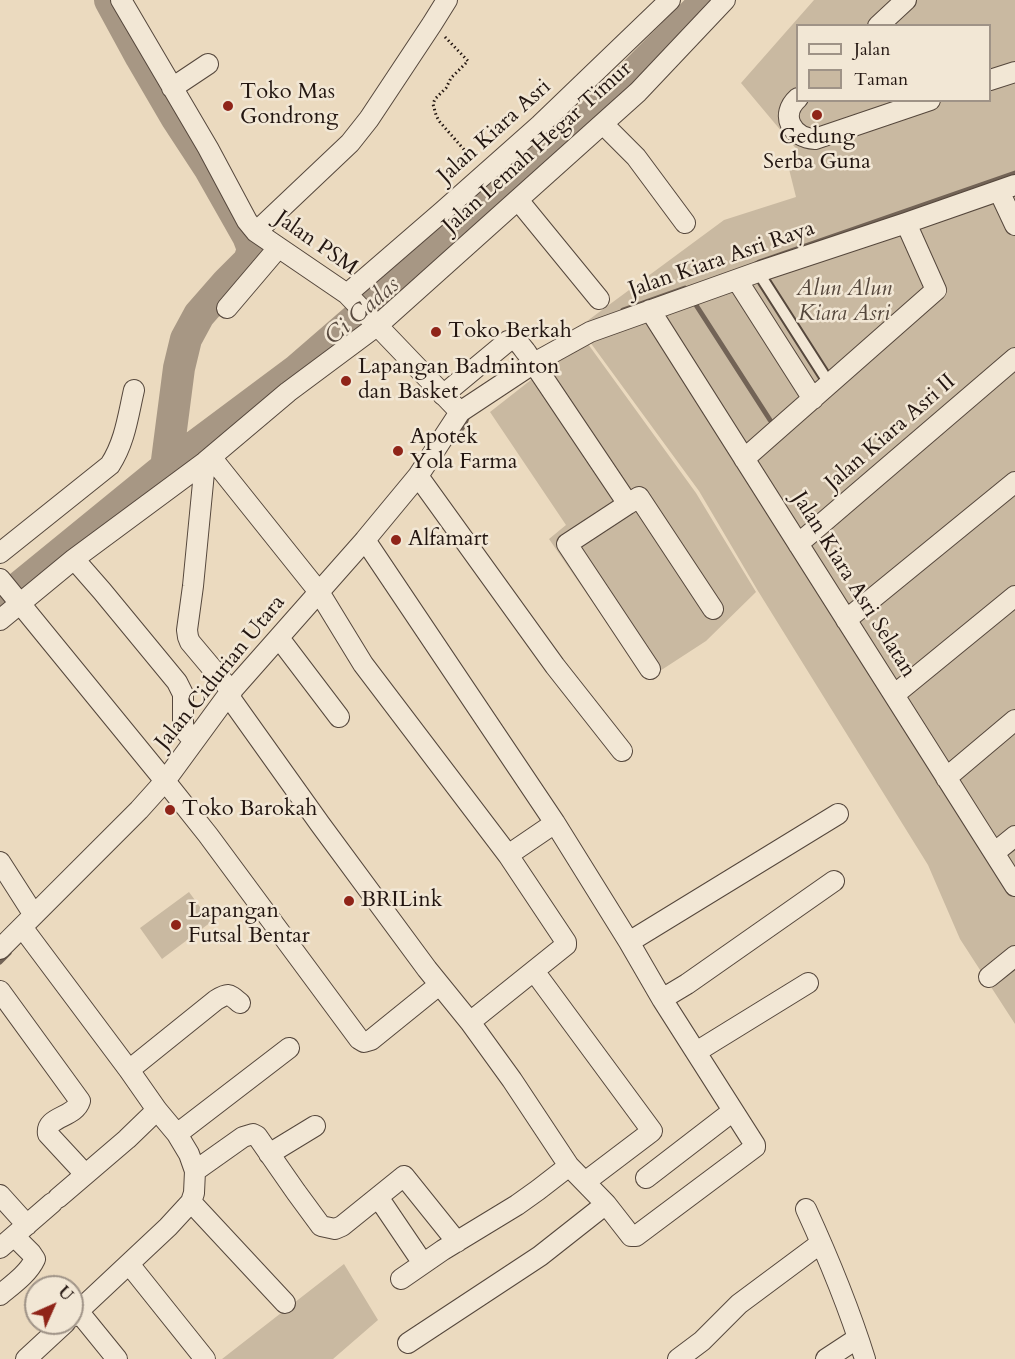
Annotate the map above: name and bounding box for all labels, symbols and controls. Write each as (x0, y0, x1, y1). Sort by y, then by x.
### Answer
legend (796, 24, 991, 102)
text: Jalan (854, 37, 890, 62)
street label: Jalan Lemah Hegar Timur (438, 56, 638, 240)
text: Taman (854, 67, 908, 92)
street label: Jalan Kiara Asri (433, 74, 557, 190)
place label: Toko Mas Gondrong (240, 80, 338, 132)
marker: Toko Mas Gondrong (221, 99, 235, 113)
marker: Gedung Serba Guna (810, 108, 824, 122)
place label: Gedung Serba Guna (763, 125, 871, 176)
street label: Jalan PSM (269, 206, 363, 282)
street label: Jalan Kiara Asri Raya (626, 216, 818, 304)
water label: Ci Cadas (320, 272, 406, 352)
park label: Alun Alun Kiara Asri (796, 277, 892, 328)
place label: Toko Berkah (448, 319, 572, 345)
marker: Toko Berkah (429, 325, 443, 339)
place label: Lapangan Badminton dan Basket (358, 355, 560, 406)
street label: Jalan Kiara Asri II (820, 369, 962, 497)
marker: Lapangan Badminton dan Basket (339, 374, 353, 388)
place label: Apotek Yola Farma (410, 425, 517, 476)
marker: Apotek Yola Farma (391, 444, 405, 458)
street label: Jalan Kiara Asri Selatan (785, 487, 921, 683)
place label: Alfamart (408, 527, 489, 553)
marker: Alfamart (389, 533, 403, 547)
street label: Jalan Cidurian Utara (151, 590, 291, 756)
place label: Toko Barokah (182, 797, 317, 823)
marker: Toko Barokah (163, 803, 177, 817)
place label: BRILink (361, 888, 442, 914)
marker: BRILink (342, 894, 356, 908)
place label: Lapangan Futsal Bentar (188, 899, 310, 950)
marker: Lapangan Futsal Bentar (169, 918, 183, 932)
north arrow (24, 1275, 84, 1335)
text: U (53, 1281, 78, 1306)

